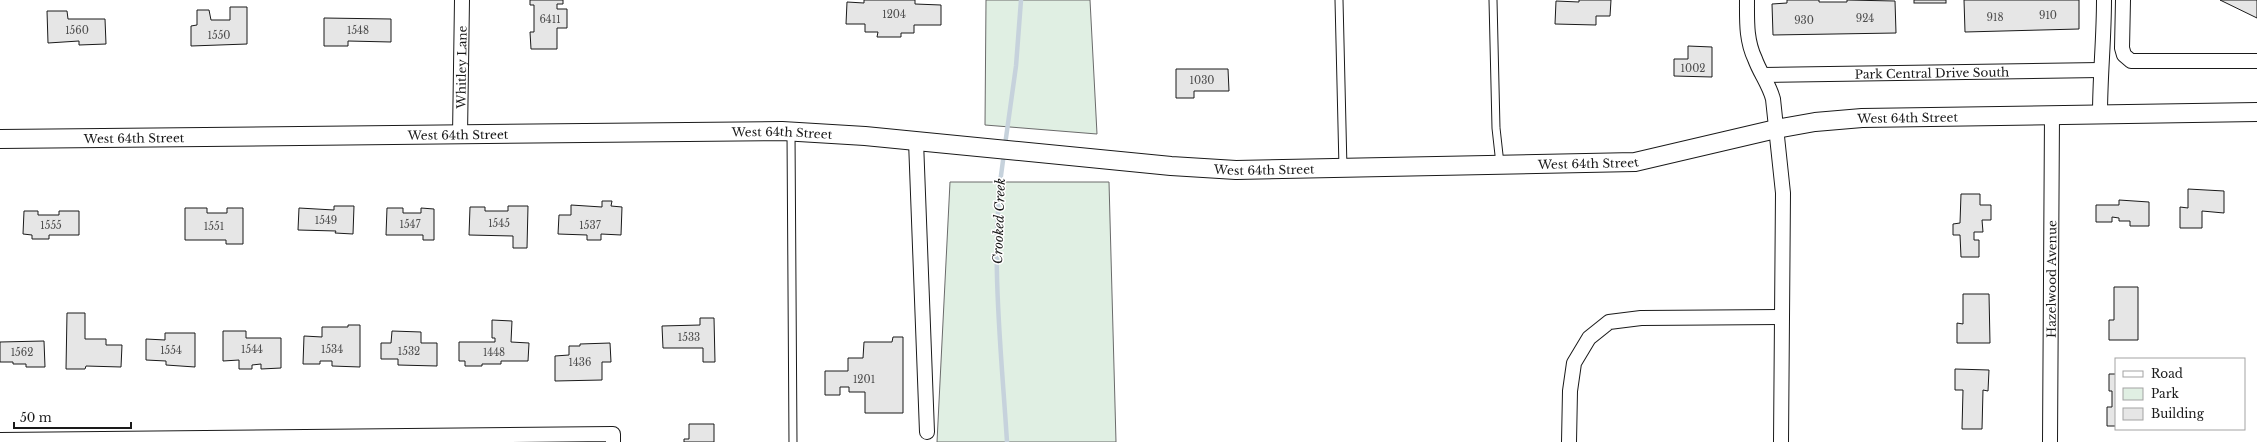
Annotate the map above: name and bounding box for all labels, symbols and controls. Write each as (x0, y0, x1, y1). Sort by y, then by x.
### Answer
house number: 1204 (882, 8, 906, 21)
house number: 910 (2039, 9, 2057, 22)
house number: 918 (1987, 11, 2003, 24)
house number: 924 (1856, 12, 1874, 25)
house number: 6411 (539, 13, 561, 26)
house number: 930 (1794, 14, 1814, 27)
house number: 1560 (65, 24, 89, 37)
house number: 1548 (347, 24, 369, 37)
street label: Whitley Lane (453, 25, 469, 110)
house number: 1550 (208, 29, 230, 42)
house number: 1002 (1681, 62, 1705, 75)
street label: Park Central Drive South (1855, 64, 2009, 81)
house number: 1030 (1190, 74, 1214, 87)
street label: West 64th Street (1856, 109, 1958, 126)
street label: West 64th Street (731, 123, 833, 142)
street label: West 64th Street (407, 126, 509, 142)
street label: West 64th Street (83, 130, 185, 146)
street label: West 64th Street (1537, 154, 1641, 171)
street label: West 64th Street (1212, 161, 1315, 178)
water label: Crooked Creek (989, 177, 1009, 264)
house number: 1549 (315, 214, 337, 227)
house number: 1545 (488, 217, 510, 230)
house number: 1547 (399, 218, 421, 231)
house number: 1555 (40, 219, 62, 232)
house number: 1537 (579, 219, 602, 232)
house number: 1551 (204, 220, 224, 233)
street label: Hazelwood Avenue (2043, 220, 2059, 338)
house number: 1533 (678, 331, 700, 344)
house number: 1544 (241, 343, 263, 356)
house number: 1534 (321, 343, 343, 356)
house number: 1554 (160, 344, 182, 357)
house number: 1532 (398, 345, 420, 358)
house number: 1562 (11, 346, 33, 359)
house number: 1448 (483, 346, 505, 359)
house number: 1436 (569, 356, 591, 369)
legend (2115, 358, 2245, 430)
text: Road (2151, 366, 2183, 381)
house number: 1201 (853, 373, 875, 386)
text: Park (2151, 386, 2179, 401)
scale bar (14, 404, 131, 430)
text: Building (2151, 406, 2205, 421)
text: 50 m (20, 410, 52, 425)

